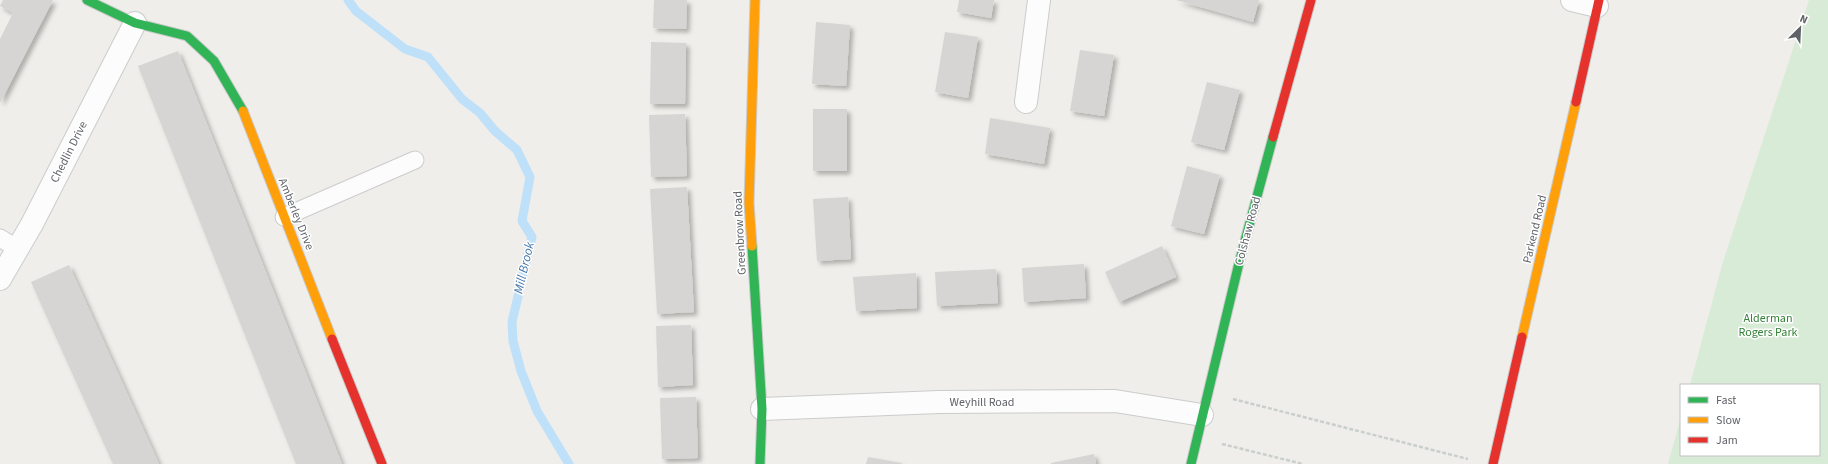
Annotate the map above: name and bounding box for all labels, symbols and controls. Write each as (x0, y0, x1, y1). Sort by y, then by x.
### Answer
north arrow (1780, 8, 1820, 48)
text: N (1797, 11, 1810, 28)
street label: Chedlin Drive (46, 118, 92, 186)
street label: Amberley Drive (274, 175, 318, 253)
street label: Greenbrow Road (729, 191, 751, 275)
street label: Parkend Road (1519, 193, 1551, 265)
street label: Colshaw Road (1231, 195, 1265, 267)
water label: Mill Brook (509, 240, 539, 296)
park label: Alderman Rogers Park (1738, 310, 1798, 341)
legend (1680, 384, 1820, 456)
text: Fast (1716, 392, 1736, 409)
street label: Weyhill Road (950, 394, 1014, 411)
text: Slow (1716, 412, 1741, 429)
text: Jam (1716, 432, 1738, 449)

